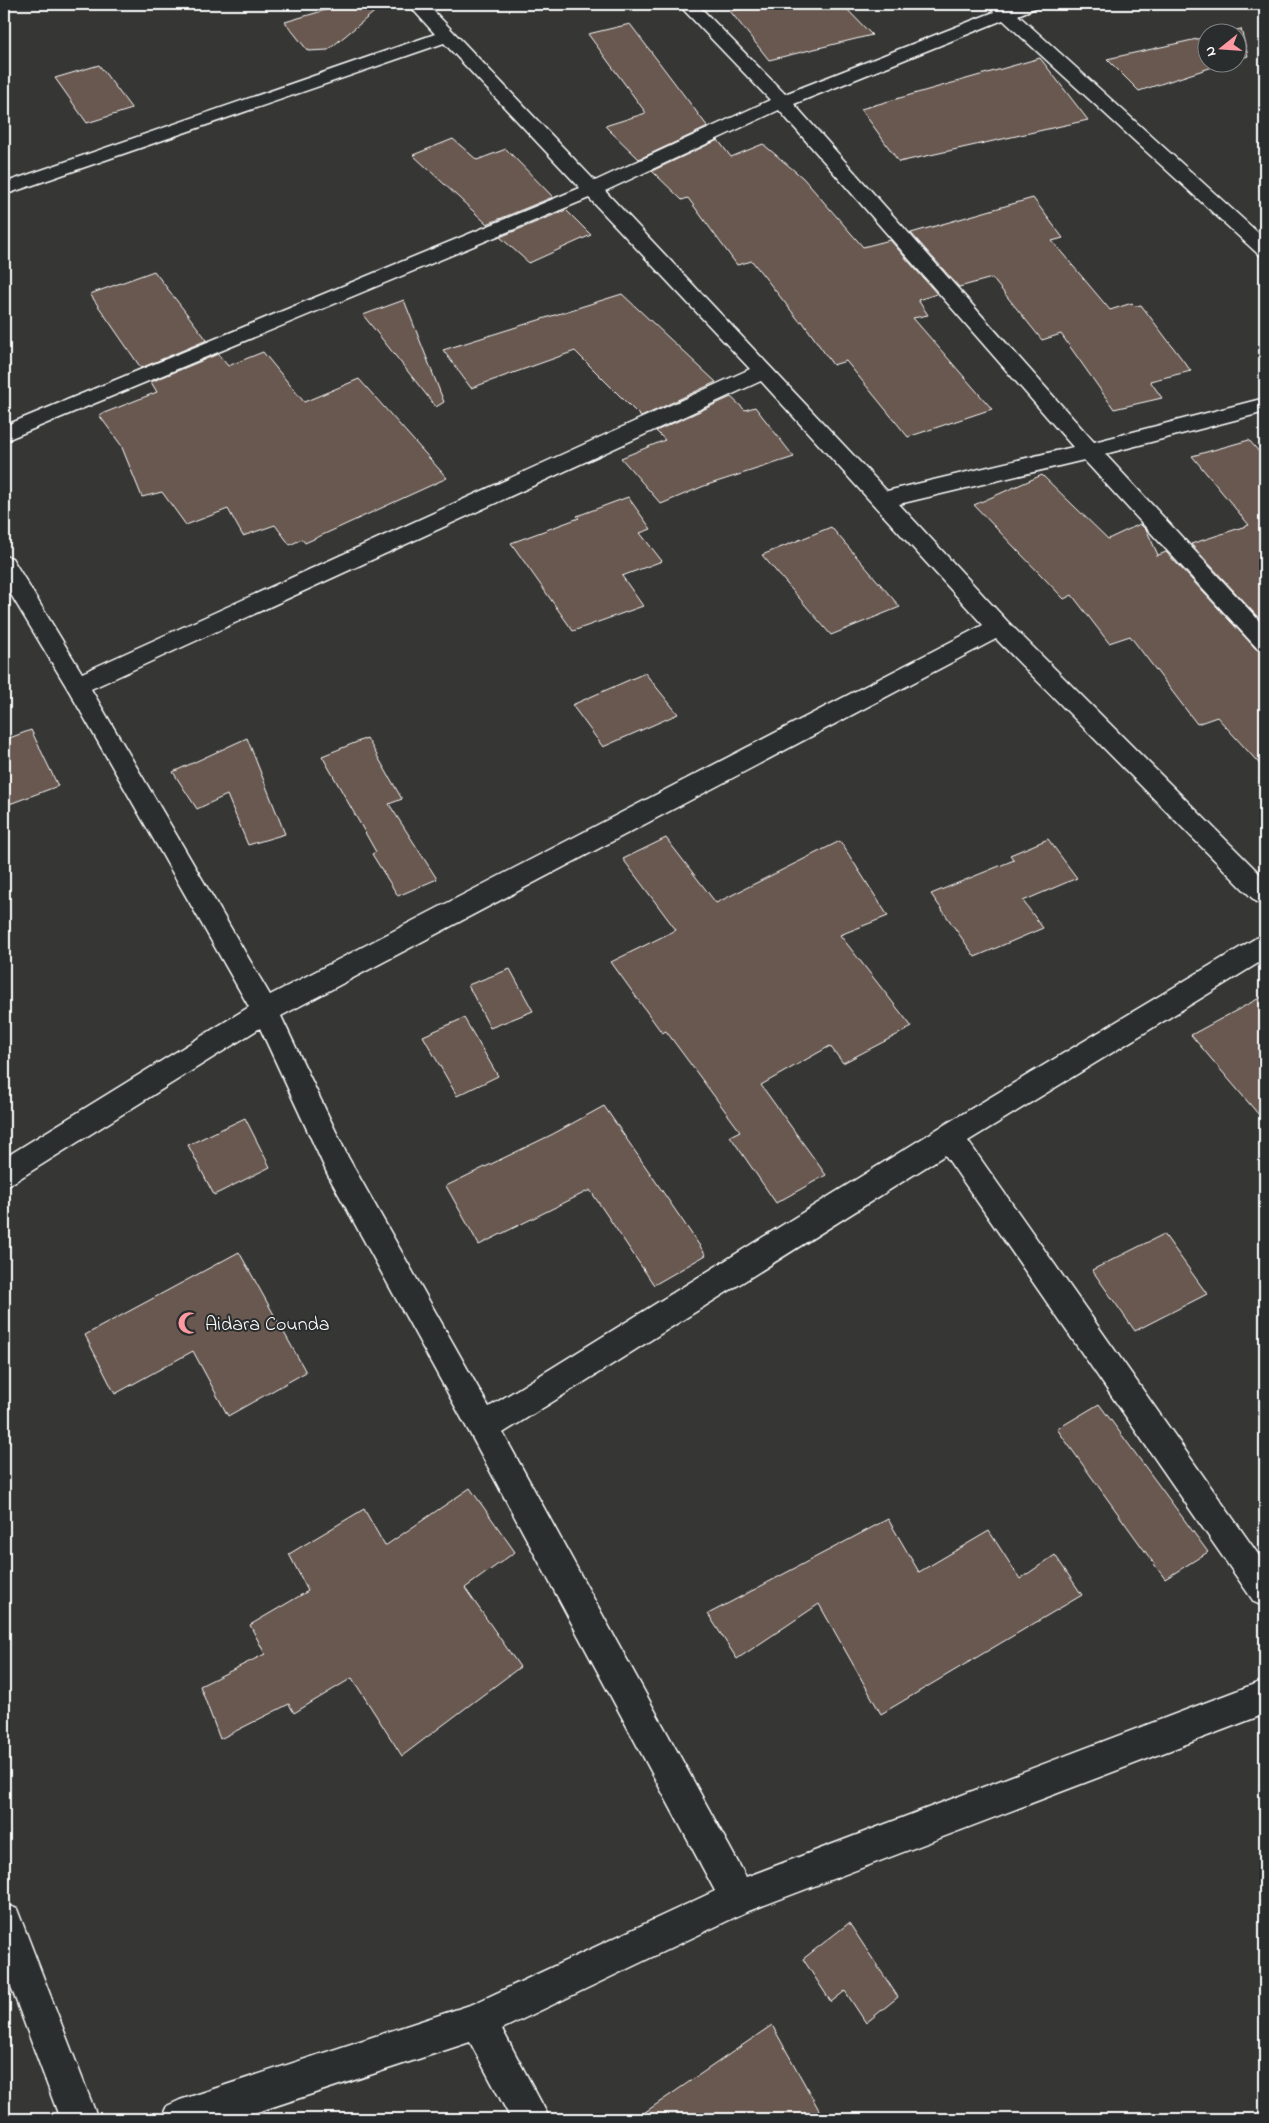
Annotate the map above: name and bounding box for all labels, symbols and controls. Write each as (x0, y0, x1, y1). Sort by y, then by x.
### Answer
north arrow (1196, 22, 1246, 72)
text: N (1200, 44, 1222, 59)
mosque icon: Aidara Counda (176, 1310, 202, 1336)
place label: Aidara Counda (205, 1311, 330, 1340)

